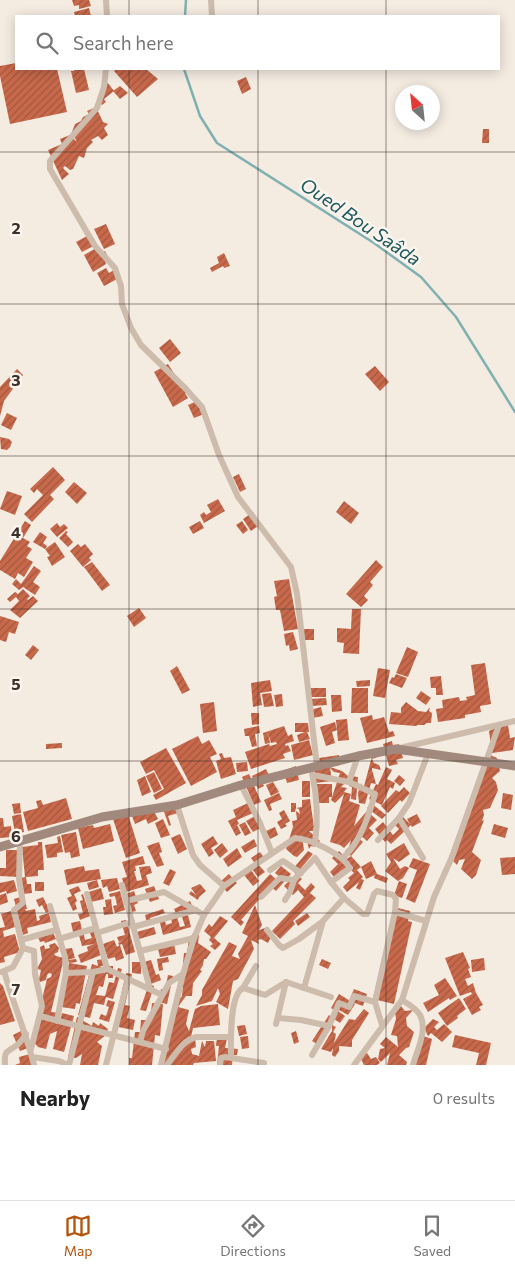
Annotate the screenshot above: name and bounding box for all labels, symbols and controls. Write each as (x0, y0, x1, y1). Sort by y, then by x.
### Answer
search box (15, 15, 500, 70)
icon: search (33, 29, 61, 57)
text: Search here (73, 31, 173, 54)
north arrow (395, 85, 440, 130)
water label: Oued Bou Saâda (296, 172, 426, 270)
text: 2 (11, 218, 21, 237)
text: 3 (11, 370, 21, 389)
text: 4 (11, 522, 21, 541)
text: 5 (11, 674, 21, 693)
text: 6 (11, 826, 21, 845)
text: 7 (12, 979, 21, 998)
text: Nearby (20, 1085, 90, 1110)
text: 0 results (433, 1088, 495, 1107)
tab: Map (64, 1212, 93, 1259)
tab: Directions (220, 1212, 286, 1259)
tab: Saved (413, 1212, 451, 1259)

